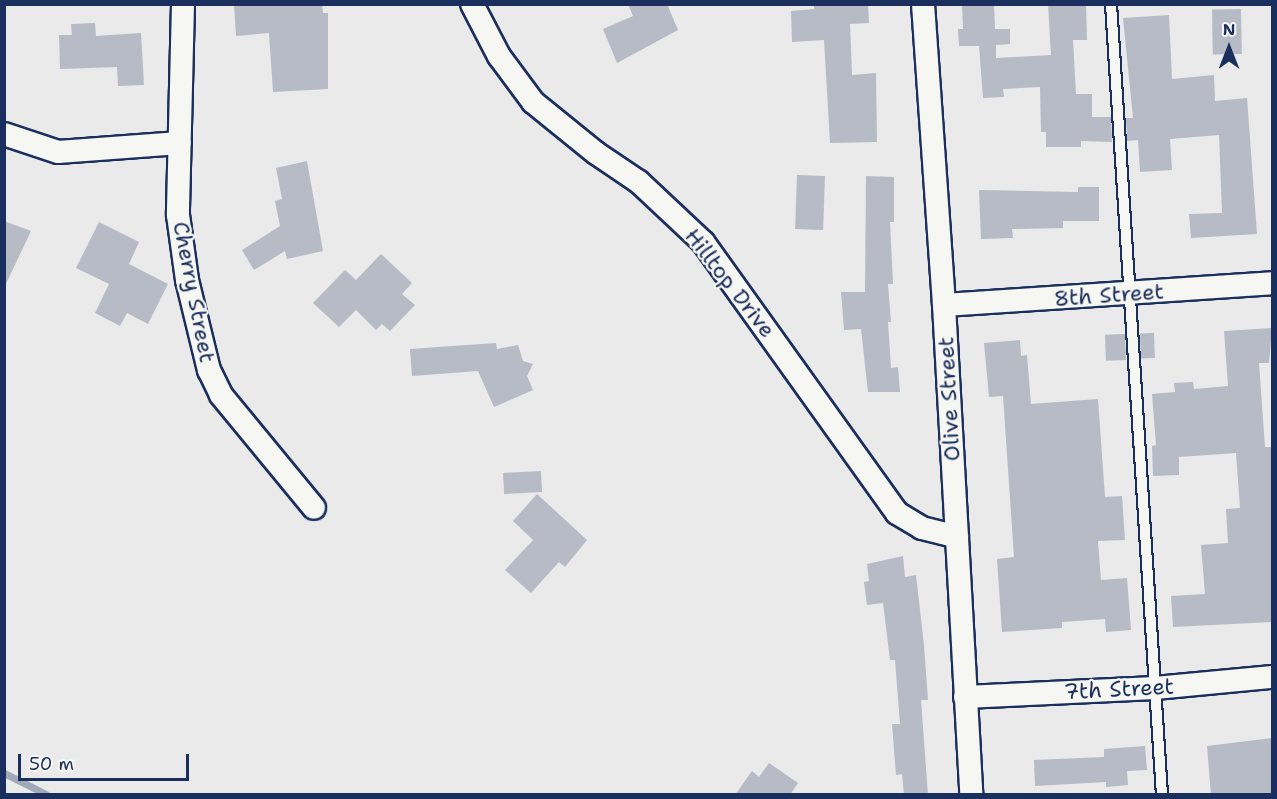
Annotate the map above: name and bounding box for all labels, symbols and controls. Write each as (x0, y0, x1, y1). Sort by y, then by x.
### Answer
north arrow (1199, 18, 1259, 78)
text: N (1223, 19, 1235, 40)
street label: Cherry Street (167, 219, 221, 365)
street label: Hilltop Drive (679, 223, 781, 343)
street label: 8th Street (1053, 278, 1165, 312)
street label: Olive Street (933, 336, 965, 462)
street label: 7th Street (1063, 673, 1175, 705)
scale bar (21, 742, 192, 780)
text: 50 m (29, 752, 74, 776)

